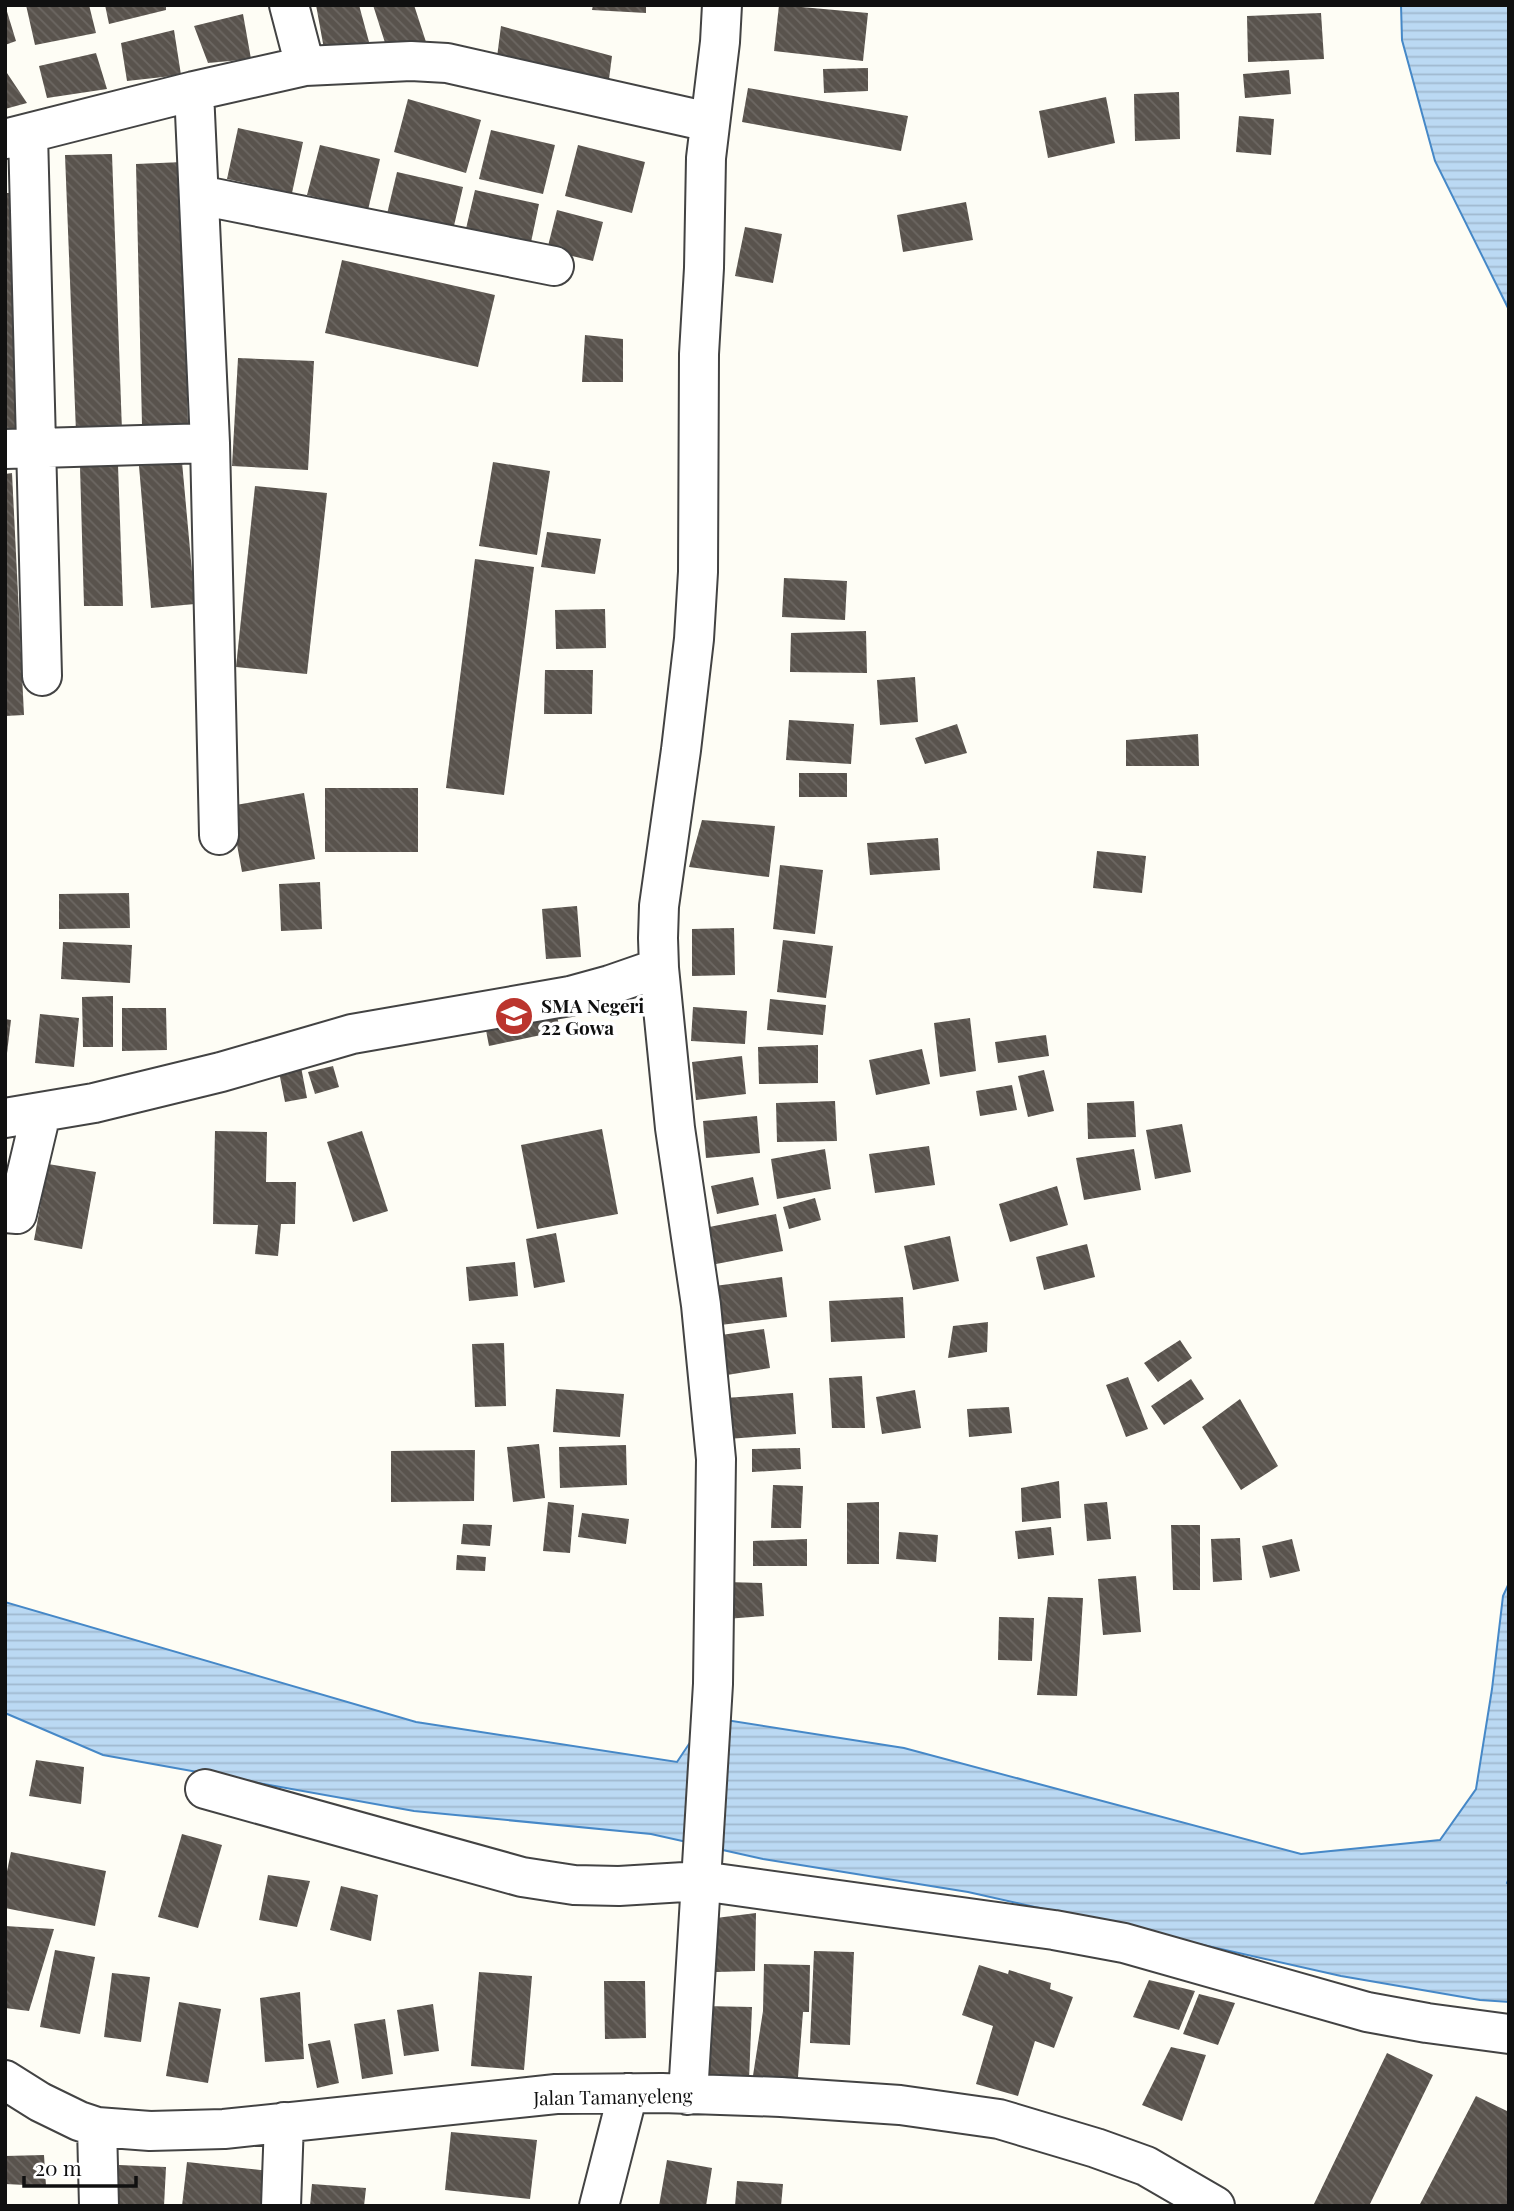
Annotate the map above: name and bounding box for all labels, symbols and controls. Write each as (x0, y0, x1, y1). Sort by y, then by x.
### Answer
place label: SMA Negeri 22 Gowa (541, 992, 644, 1040)
school or university icon: SMA Negeri 22 Gowa (493, 995, 535, 1037)
street label: Jalan Tamanyeleng (532, 2082, 693, 2110)
scale bar (24, 2144, 136, 2188)
text: 20 m (35, 2153, 82, 2181)

